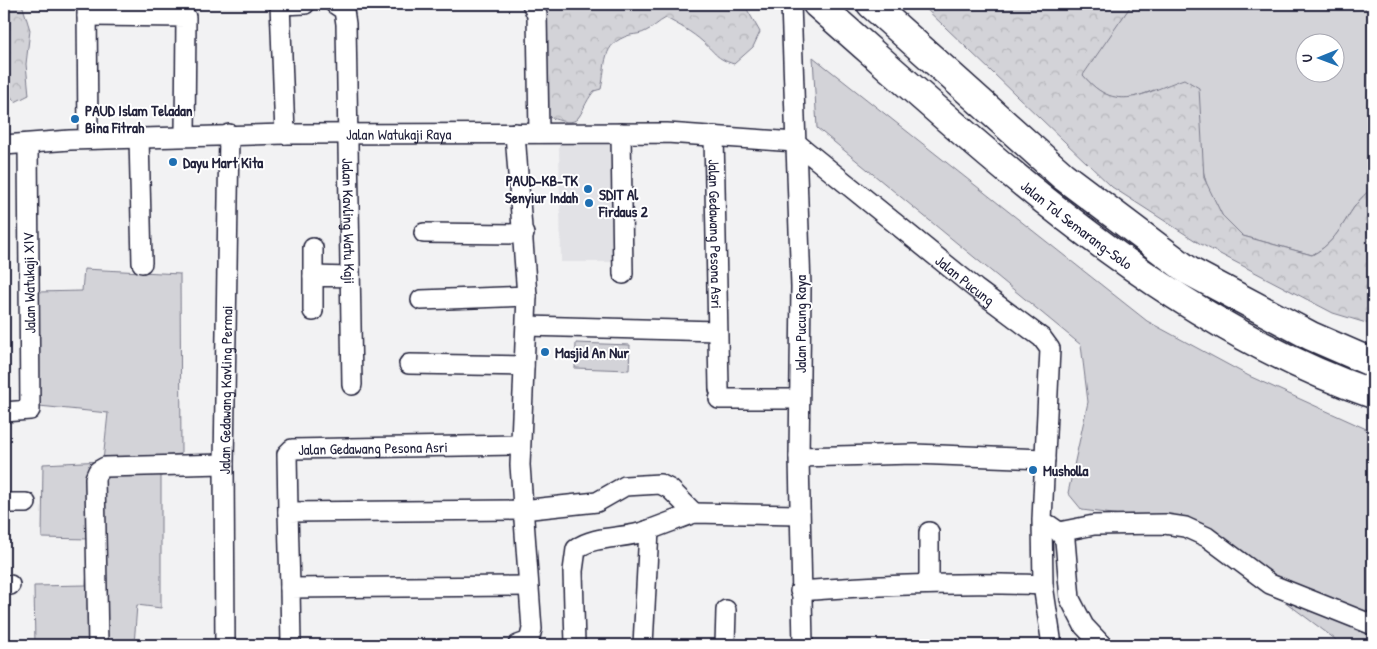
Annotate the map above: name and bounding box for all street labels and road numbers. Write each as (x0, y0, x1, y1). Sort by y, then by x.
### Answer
street label: Jalan Watukaji Raya (346, 123, 452, 144)
street label: Jalan Kavling Watu Kaji (338, 158, 361, 284)
street label: Jalan Gedawang Pesona Asri (704, 159, 728, 309)
street label: Jalan Tol Semarang–Solo (1017, 175, 1137, 274)
street label: Jalan Watukaji XIV (18, 232, 40, 334)
street label: Jalan Pucung (931, 250, 999, 310)
street label: Jalan Pucung Raya (790, 275, 811, 373)
street label: Jalan Gedawang Kavling Permai (213, 305, 237, 474)
street label: Jalan Gedawang Pesona Asri (298, 436, 448, 459)

